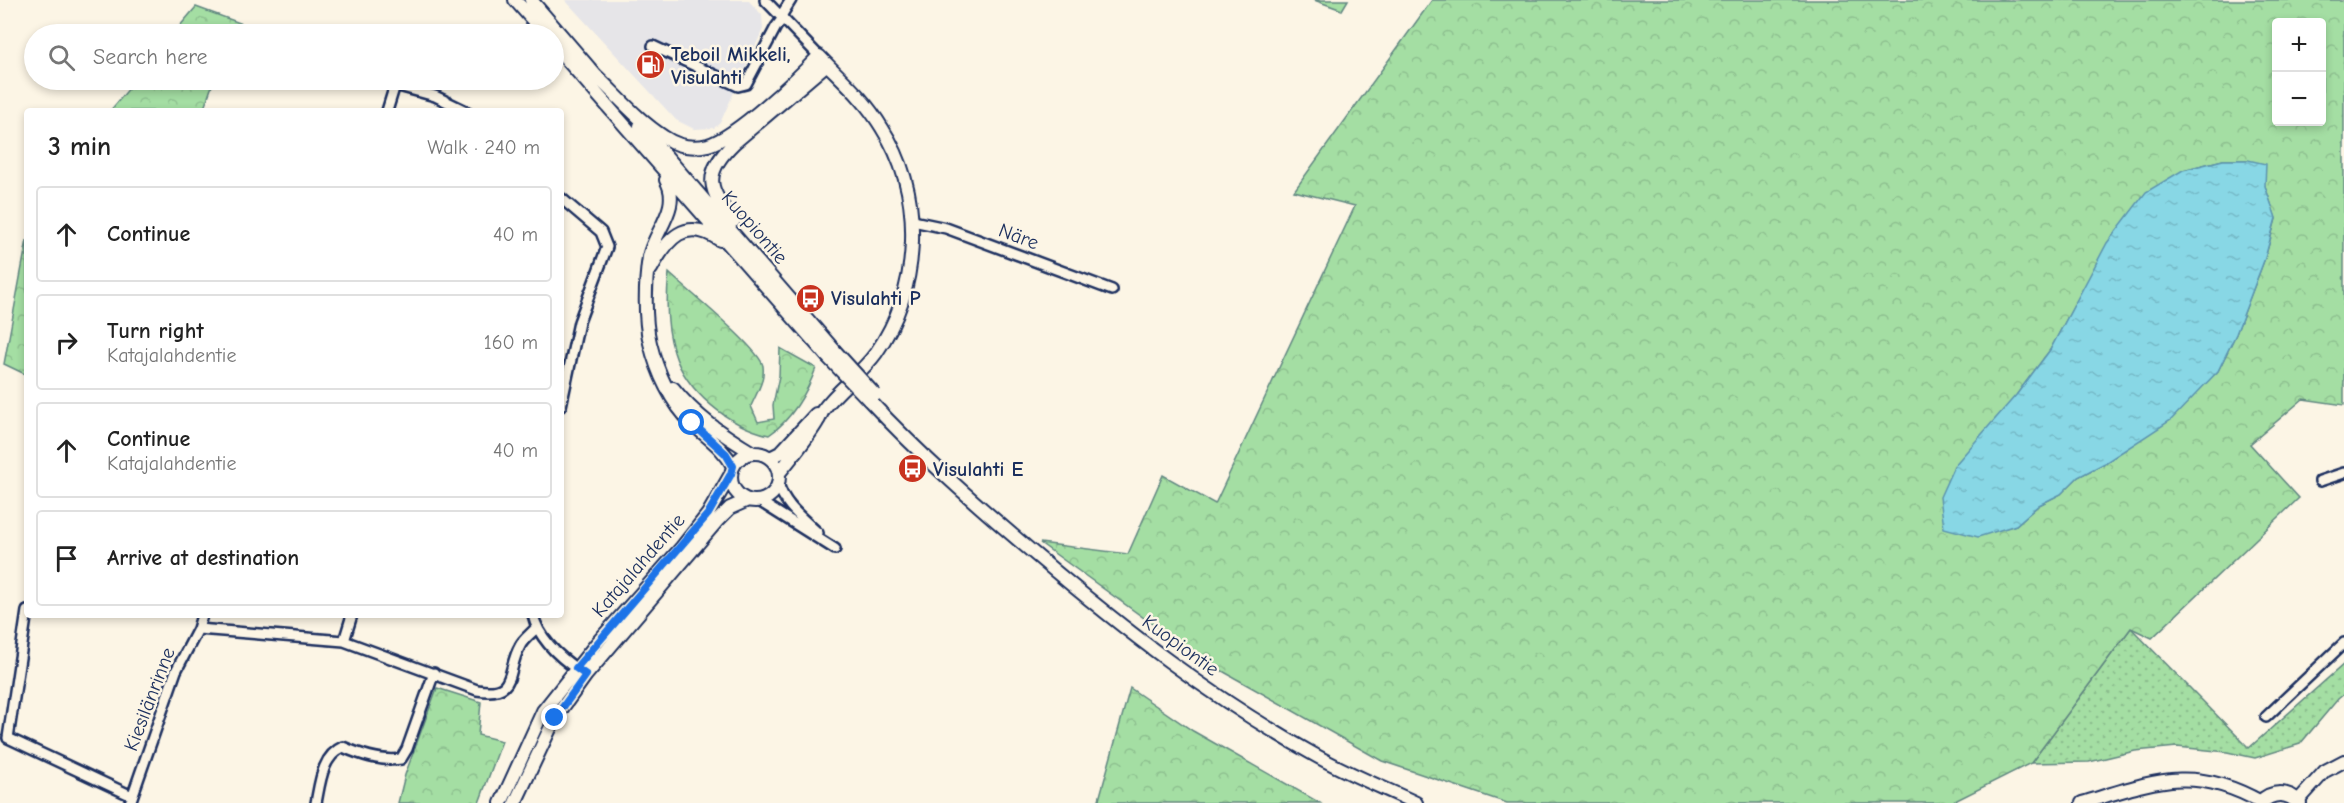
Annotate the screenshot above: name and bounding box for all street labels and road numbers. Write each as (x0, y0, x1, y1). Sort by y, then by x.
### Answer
street label: Kuopiontie (717, 186, 793, 268)
street label: Näre (996, 218, 1042, 255)
street label: Katajalahdentie (587, 509, 690, 622)
street label: Kuopiontie (1138, 610, 1224, 681)
street label: Kiesilänrinne (119, 644, 180, 754)

